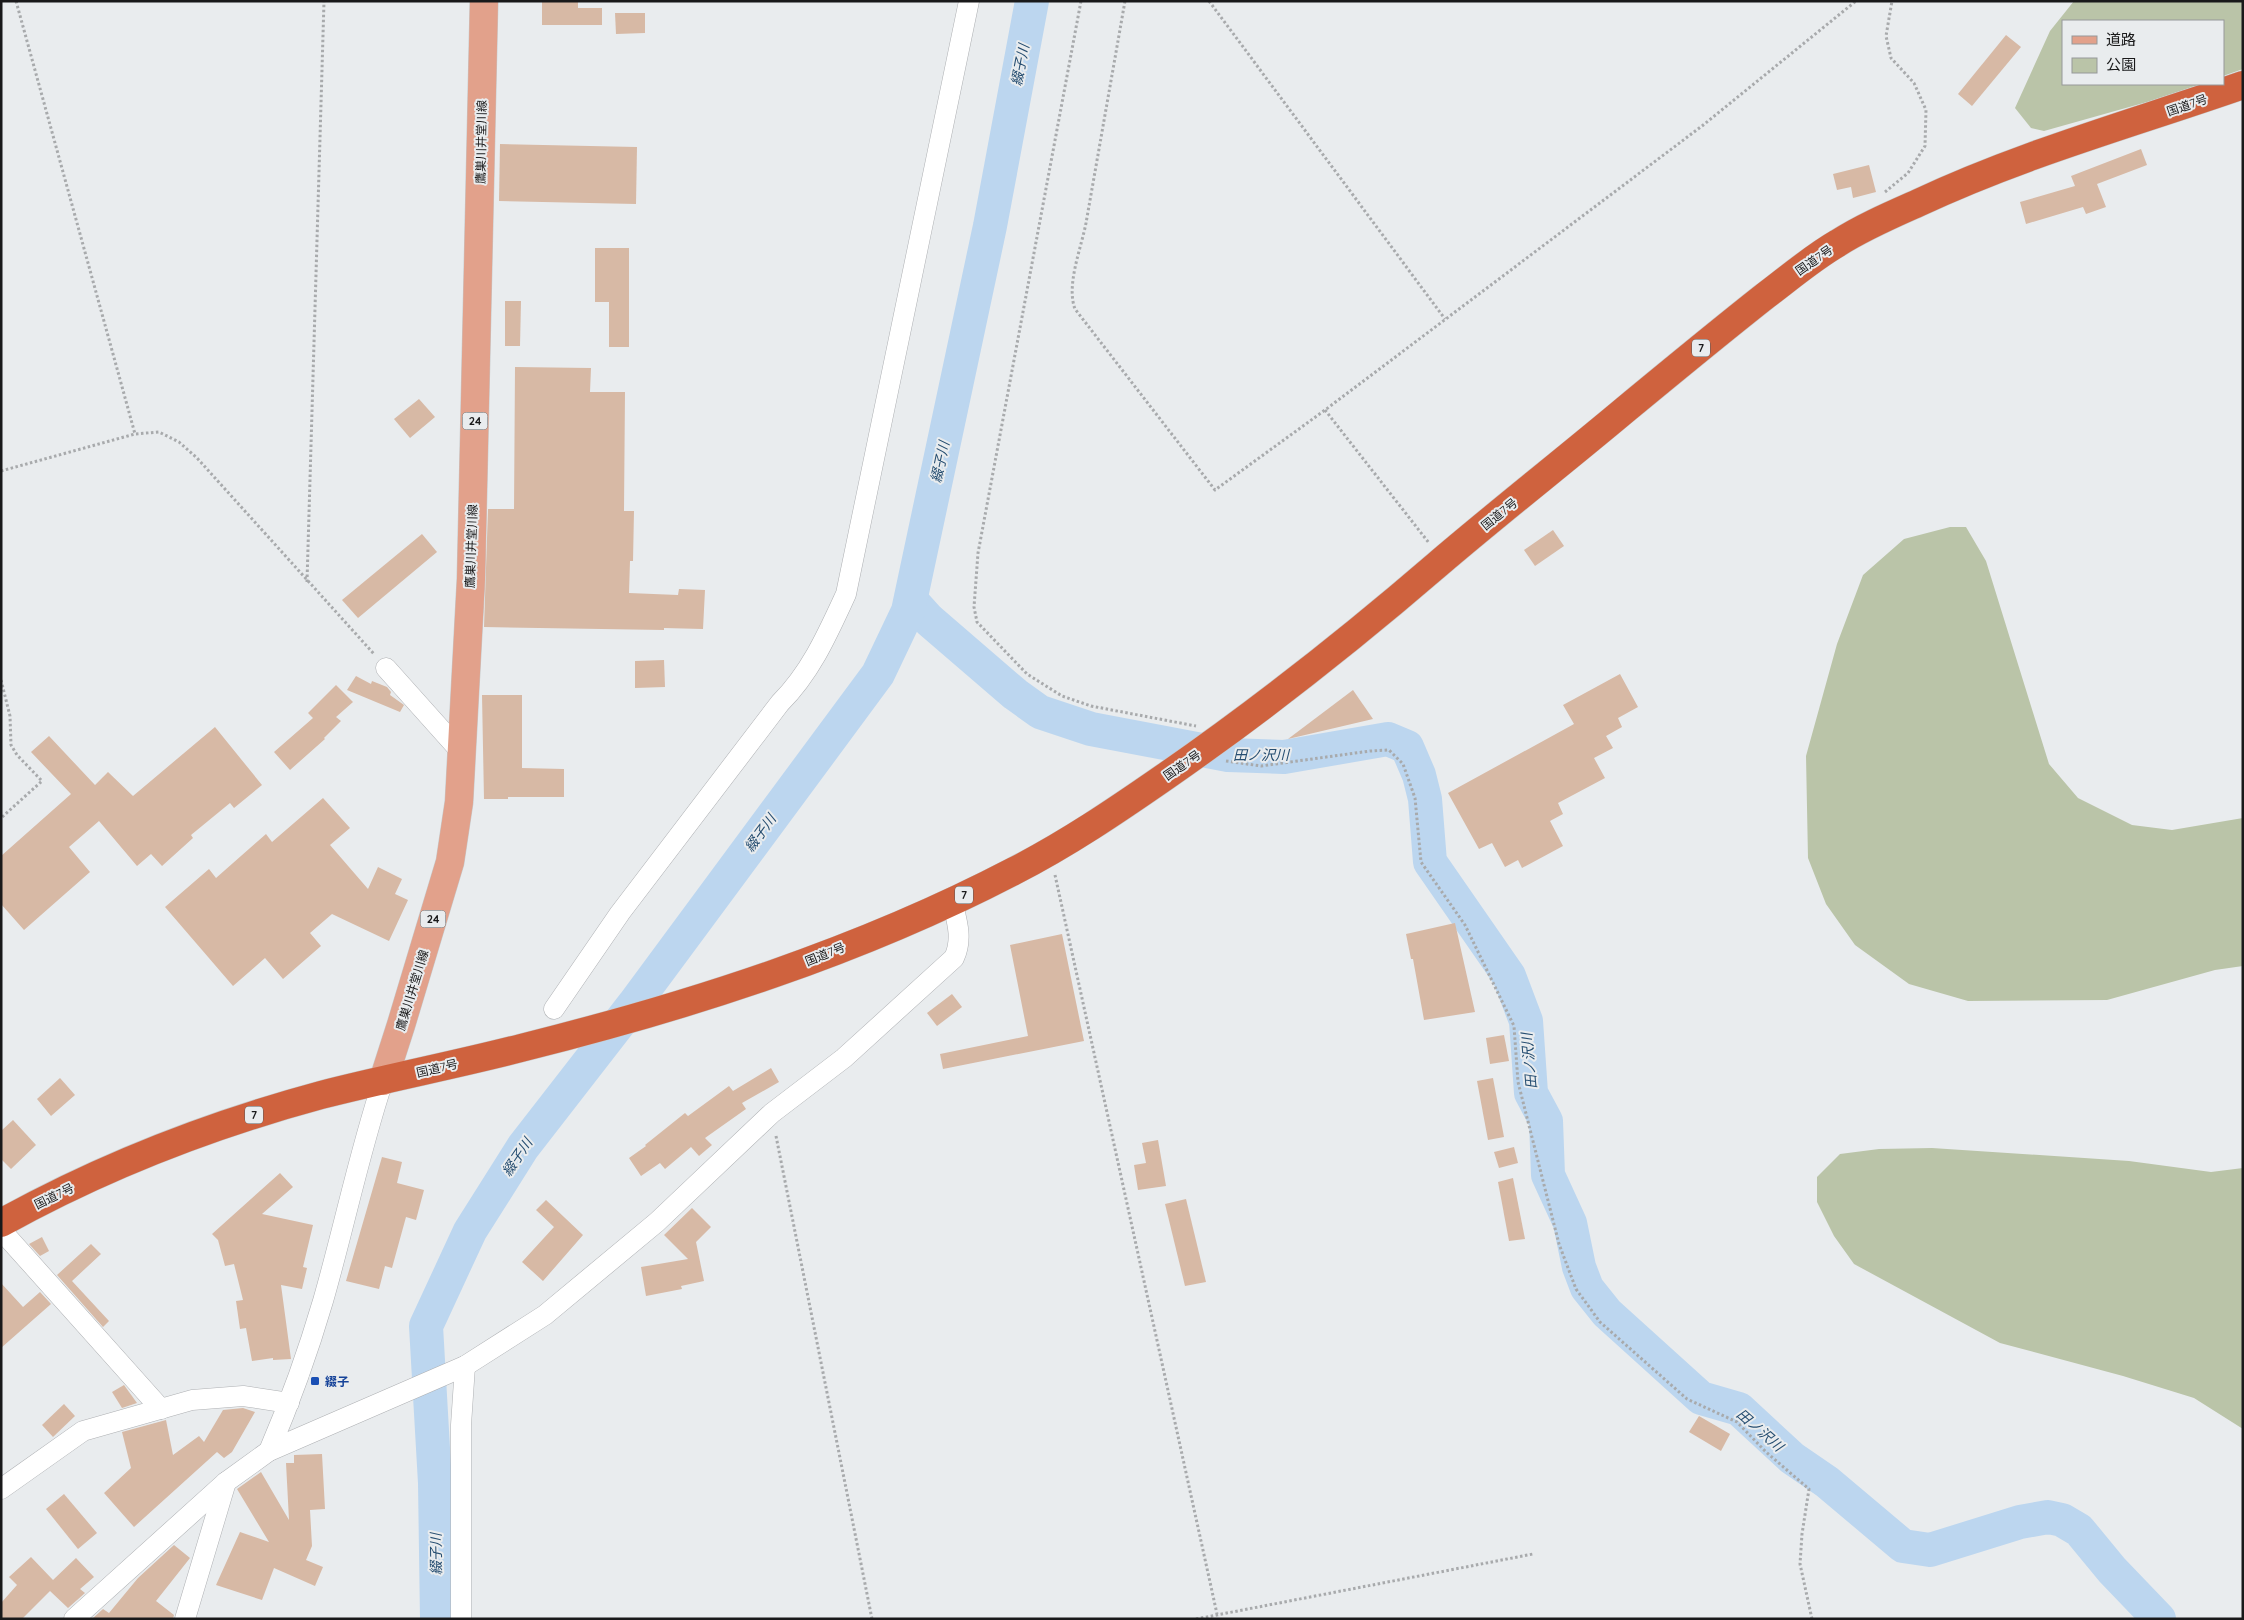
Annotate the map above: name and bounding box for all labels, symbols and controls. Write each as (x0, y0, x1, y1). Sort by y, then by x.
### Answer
legend (2062, 20, 2224, 85)
text: 道路 (2106, 30, 2136, 49)
water label: 綴子川 (1007, 41, 1033, 87)
text: 公園 (2106, 55, 2136, 74)
street label: 国道7号 (2165, 91, 2209, 119)
street label: 鷹巣川井堂川線 (473, 100, 489, 184)
street label: 国道7号 (1792, 242, 1836, 278)
road number: 7 (1692, 339, 1710, 356)
road number: 24 (462, 412, 488, 430)
water label: 綴子川 (927, 438, 954, 484)
street label: 国道7号 (1478, 495, 1520, 533)
street label: 鷹巣川井堂川線 (462, 504, 480, 588)
water label: 田ノ沢川 (1233, 746, 1291, 764)
street label: 国道7号 (1160, 747, 1204, 783)
water label: 綴子川 (740, 809, 781, 855)
road number: 7 (955, 886, 973, 904)
road number: 24 (420, 911, 446, 928)
street label: 国道7号 (803, 939, 847, 969)
street label: 鷹巣川井堂川線 (393, 948, 431, 1032)
water label: 田ノ沢川 (1517, 1030, 1540, 1090)
street label: 国道7号 (415, 1056, 459, 1080)
road number: 7 (245, 1106, 263, 1124)
water label: 綴子川 (498, 1133, 537, 1179)
street label: 国道7号 (32, 1180, 76, 1212)
place label: 綴子 (325, 1374, 349, 1389)
marker: 綴子 (309, 1375, 321, 1387)
water label: 田ノ沢川 (1733, 1405, 1789, 1456)
water label: 綴子川 (427, 1531, 445, 1575)

